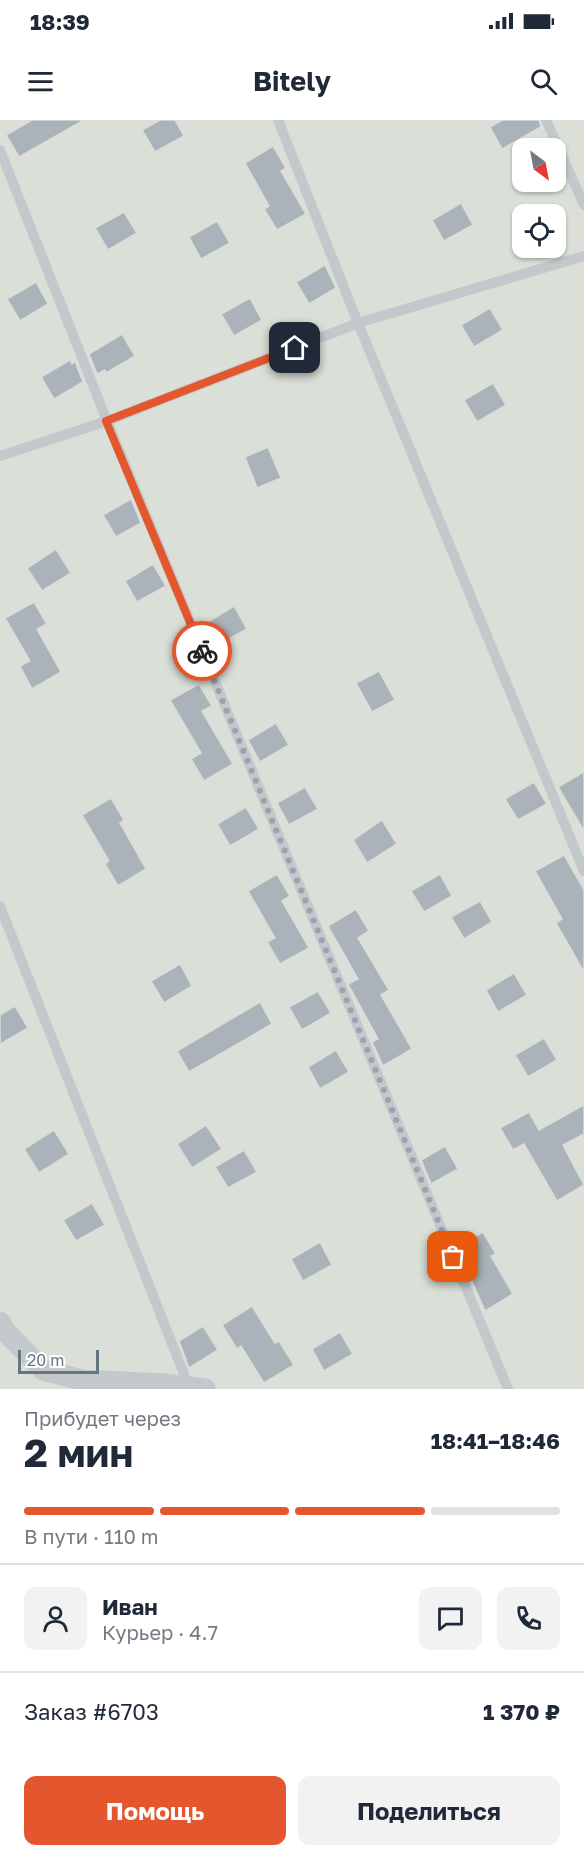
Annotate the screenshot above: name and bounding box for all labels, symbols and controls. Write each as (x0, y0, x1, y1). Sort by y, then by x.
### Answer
text: 18:39 (30, 8, 90, 35)
icon: menu (24, 65, 57, 98)
text: Bitely (253, 65, 331, 97)
icon: search (527, 65, 560, 98)
north arrow (512, 138, 566, 192)
map controls (512, 138, 566, 258)
button: locate (512, 204, 566, 258)
pin (269, 322, 320, 373)
icon: home (278, 331, 311, 364)
courier (172, 621, 232, 681)
icon: bike (186, 635, 219, 668)
pin (427, 1231, 478, 1282)
icon: bag (436, 1240, 469, 1273)
scale bar (18, 1347, 99, 1374)
text: 20 m (27, 1350, 64, 1370)
text: Прибудет через (24, 1406, 181, 1430)
text: 18:41–18:46 (431, 1427, 560, 1454)
text: 2 мин (24, 1429, 133, 1476)
text: В пути · 110 m (24, 1524, 159, 1548)
button: person (24, 1587, 87, 1650)
button: chat (419, 1587, 482, 1650)
button: phone (497, 1587, 560, 1650)
text: Иван (102, 1593, 158, 1620)
text: Курьер · 4.7 (102, 1620, 218, 1644)
text: Заказ #6703 (24, 1698, 159, 1725)
text: 1 370 ₽ (483, 1698, 560, 1725)
button: Помощь (24, 1776, 286, 1845)
button: Поделиться (298, 1776, 560, 1845)

